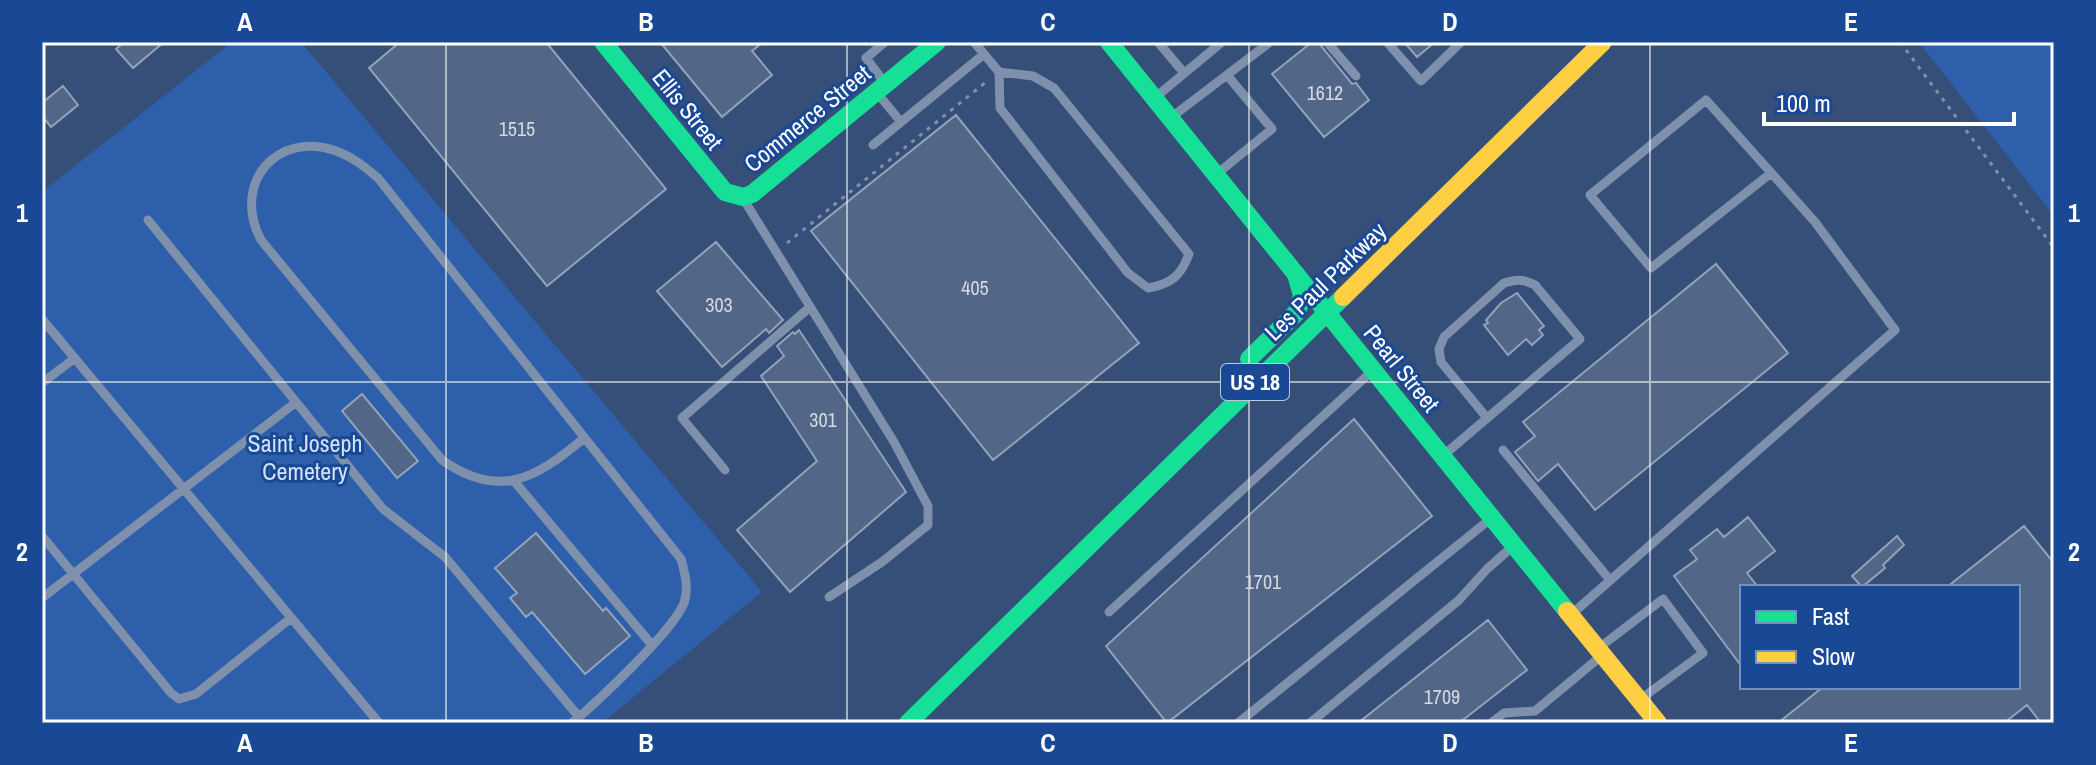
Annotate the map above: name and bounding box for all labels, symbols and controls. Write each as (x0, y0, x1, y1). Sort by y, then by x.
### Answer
text: A (237, 4, 253, 39)
text: B (638, 4, 654, 39)
text: C (1040, 4, 1056, 39)
text: D (1442, 4, 1458, 39)
text: E (1844, 4, 1858, 39)
street label: Commerce Street (737, 57, 877, 179)
street label: Ellis Street (646, 62, 731, 156)
scale bar (1764, 76, 2014, 126)
house number: 1612 (1307, 79, 1343, 106)
text: 100 m (1776, 87, 1831, 119)
house number: 1515 (499, 115, 535, 142)
text: 1 (16, 195, 28, 230)
text: 1 (2068, 195, 2080, 230)
street label: Les Paul Parkway (1257, 215, 1393, 347)
house number: 405 (961, 274, 989, 301)
house number: 303 (705, 291, 733, 318)
street label: Pearl Street (1357, 318, 1447, 419)
road number: US 18 (1221, 364, 1289, 400)
house number: 301 (809, 406, 837, 433)
park label: Saint Joseph Cemetery (248, 427, 362, 487)
text: 2 (16, 534, 28, 569)
text: 2 (2068, 534, 2080, 569)
house number: 1701 (1245, 568, 1281, 595)
legend (1740, 585, 2020, 689)
text: Fast (1812, 600, 1850, 632)
text: Slow (1812, 640, 1855, 672)
house number: 1709 (1424, 683, 1460, 710)
text: A (237, 725, 253, 760)
text: B (638, 725, 654, 760)
text: C (1040, 725, 1056, 760)
text: D (1442, 725, 1458, 760)
text: E (1844, 725, 1858, 760)

